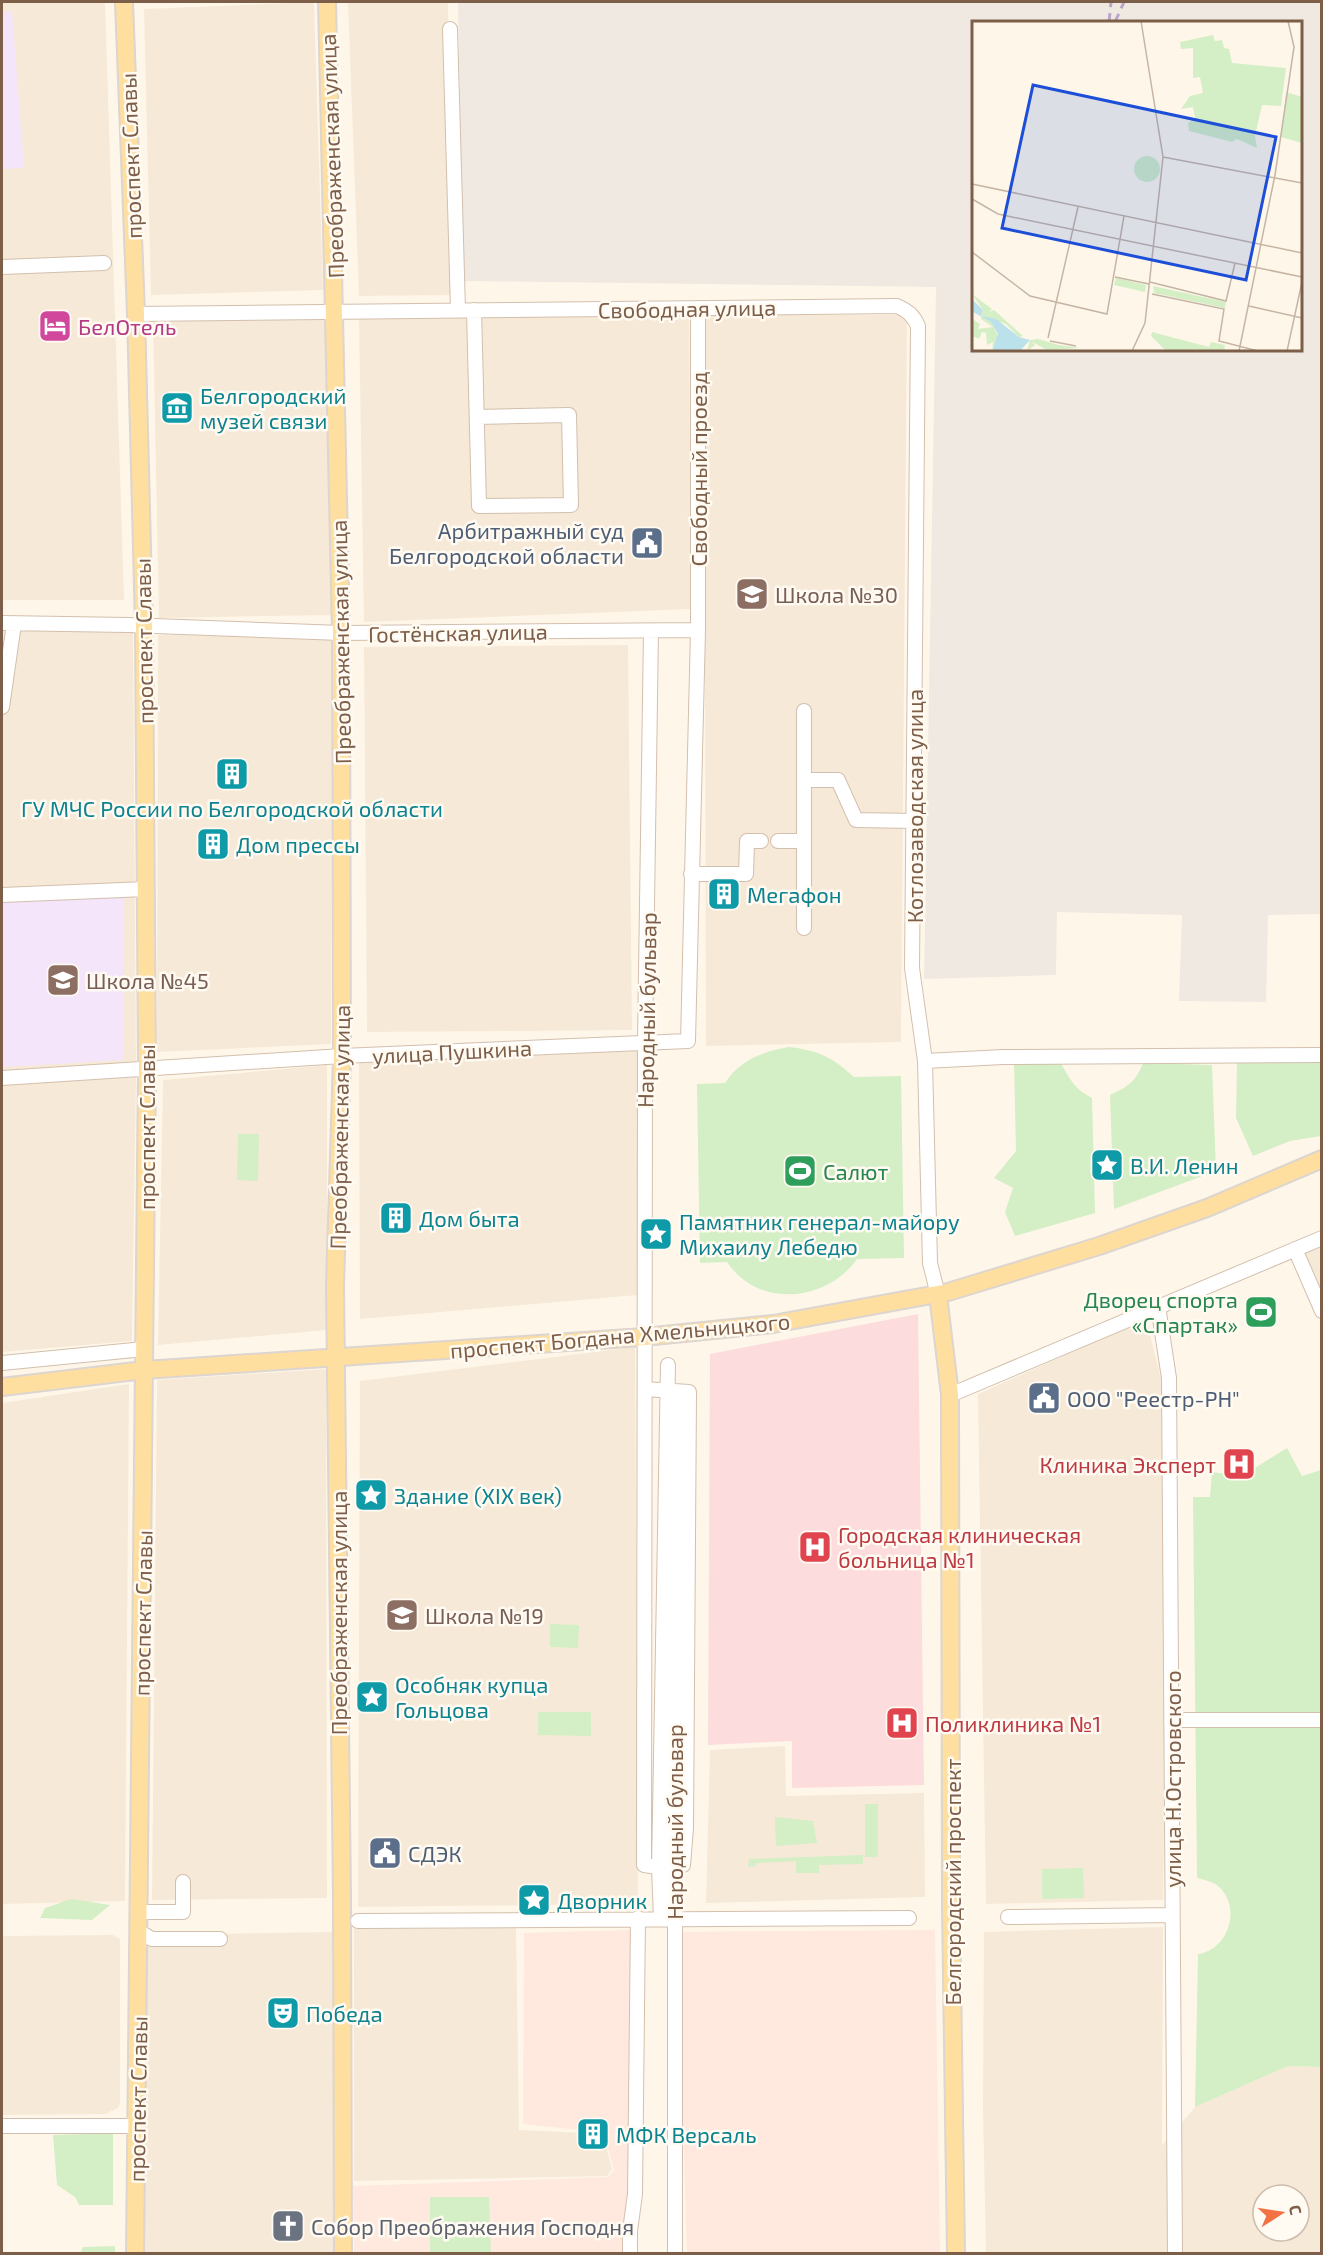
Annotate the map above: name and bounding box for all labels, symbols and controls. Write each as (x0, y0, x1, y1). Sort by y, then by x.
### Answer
inset map (972, 21, 1302, 351)
street label: Преображенская улица (314, 33, 349, 279)
street label: проспект Славы (114, 73, 146, 239)
street label: Свободная улица (598, 293, 776, 324)
hotel icon: БелОтель (37, 308, 73, 344)
place label: БелОтель (78, 313, 176, 339)
street label: Свободный проезд (685, 371, 711, 567)
place label: Белгородский музей связи (200, 382, 346, 434)
museum icon: Белгородский музей связи (159, 390, 195, 426)
place label: Арбитражный суд Белгородской области (389, 517, 624, 568)
street label: Преображенская улица (325, 519, 356, 765)
public building icon: Арбитражный суд Белгородской области (629, 525, 665, 561)
street label: проспект Славы (129, 558, 157, 724)
school or university icon: Школа №30 (734, 576, 770, 612)
place label: Школа №30 (775, 581, 898, 607)
street label: Гостёнская улица (368, 617, 548, 648)
street label: Котлозаводская улица (901, 689, 928, 923)
building icon: ГУ МЧС России по Белгородской области (214, 756, 250, 792)
place label: ГУ МЧС России по Белгородской области (21, 795, 443, 821)
building icon: Дом прессы (195, 826, 231, 862)
place label: Дом прессы (236, 831, 360, 857)
building icon: Мегафон (706, 876, 742, 912)
place label: Мегафон (747, 881, 842, 907)
street label: Народный бульвар (631, 912, 662, 1108)
school or university icon: Школа №45 (45, 962, 81, 998)
place label: Школа №45 (86, 967, 209, 993)
street label: Преображенская улица (324, 1004, 355, 1250)
street label: улица Пушкина (371, 1034, 533, 1069)
street label: проспект Славы (133, 1044, 159, 1210)
place icon: В.И. Ленин (1089, 1147, 1125, 1183)
place label: В.И. Ленин (1130, 1152, 1239, 1178)
sports icon: Салют (782, 1153, 818, 1189)
place label: Салют (823, 1158, 889, 1184)
building icon: Дом быта (378, 1200, 414, 1236)
place label: Дом быта (419, 1205, 520, 1231)
place label: Памятник генерал-майору Михаилу Лебедю (679, 1208, 960, 1260)
place icon: Памятник генерал-майору Михаилу Лебедю (638, 1216, 674, 1252)
place label: Дворец спорта «Спартак» (1084, 1286, 1238, 1337)
sports icon: Дворец спорта «Спартак» (1243, 1294, 1279, 1330)
street label: проспект Богдана Хмельницкого (449, 1307, 791, 1363)
public building icon: ООО "Реестр-РН" (1026, 1380, 1062, 1416)
place label: ООО "Реестр-РН" (1067, 1385, 1240, 1411)
hospital icon: Клиника Эксперт (1221, 1446, 1257, 1482)
place label: Клиника Эксперт (1040, 1451, 1216, 1477)
place icon: Здание (XIX век) (353, 1477, 389, 1513)
place label: Здание (XIX век) (394, 1482, 562, 1508)
street label: Преображенская улица (325, 1491, 352, 1735)
place label: Городская клиническая больница №1 (838, 1521, 1081, 1572)
hospital icon: Городская клиническая больница №1 (797, 1529, 833, 1565)
street label: проспект Славы (128, 1530, 156, 1696)
school or university icon: Школа №19 (384, 1597, 420, 1633)
place label: Школа №19 (425, 1602, 544, 1628)
street label: улица Н.Островского (1159, 1670, 1186, 1888)
place label: Особняк купца Гольцова (395, 1671, 548, 1722)
place icon: Особняк купца Гольцова (354, 1679, 390, 1715)
hospital icon: Поликлиника №1 (884, 1705, 920, 1741)
place label: Поликлиника №1 (925, 1710, 1101, 1736)
street label: Народный бульвар (661, 1724, 688, 1920)
street label: Белгородский проспект (939, 1758, 965, 2006)
public building icon: СДЭК (367, 1835, 403, 1871)
place label: СДЭК (408, 1840, 462, 1866)
place icon: Дворник (516, 1882, 552, 1918)
place label: Дворник (557, 1887, 648, 1913)
theatre icon: Победа (265, 1995, 301, 2031)
place label: Победа (306, 2000, 383, 2026)
street label: проспект Славы (123, 2016, 151, 2182)
building icon: МФК Версаль (575, 2116, 611, 2152)
place label: МФК Версаль (616, 2121, 757, 2147)
north arrow (1251, 2183, 1311, 2243)
text: С (1286, 2203, 1306, 2216)
church icon: Собор Преображения Господня (270, 2208, 306, 2244)
place label: Собор Преображения Господня (311, 2213, 634, 2239)

